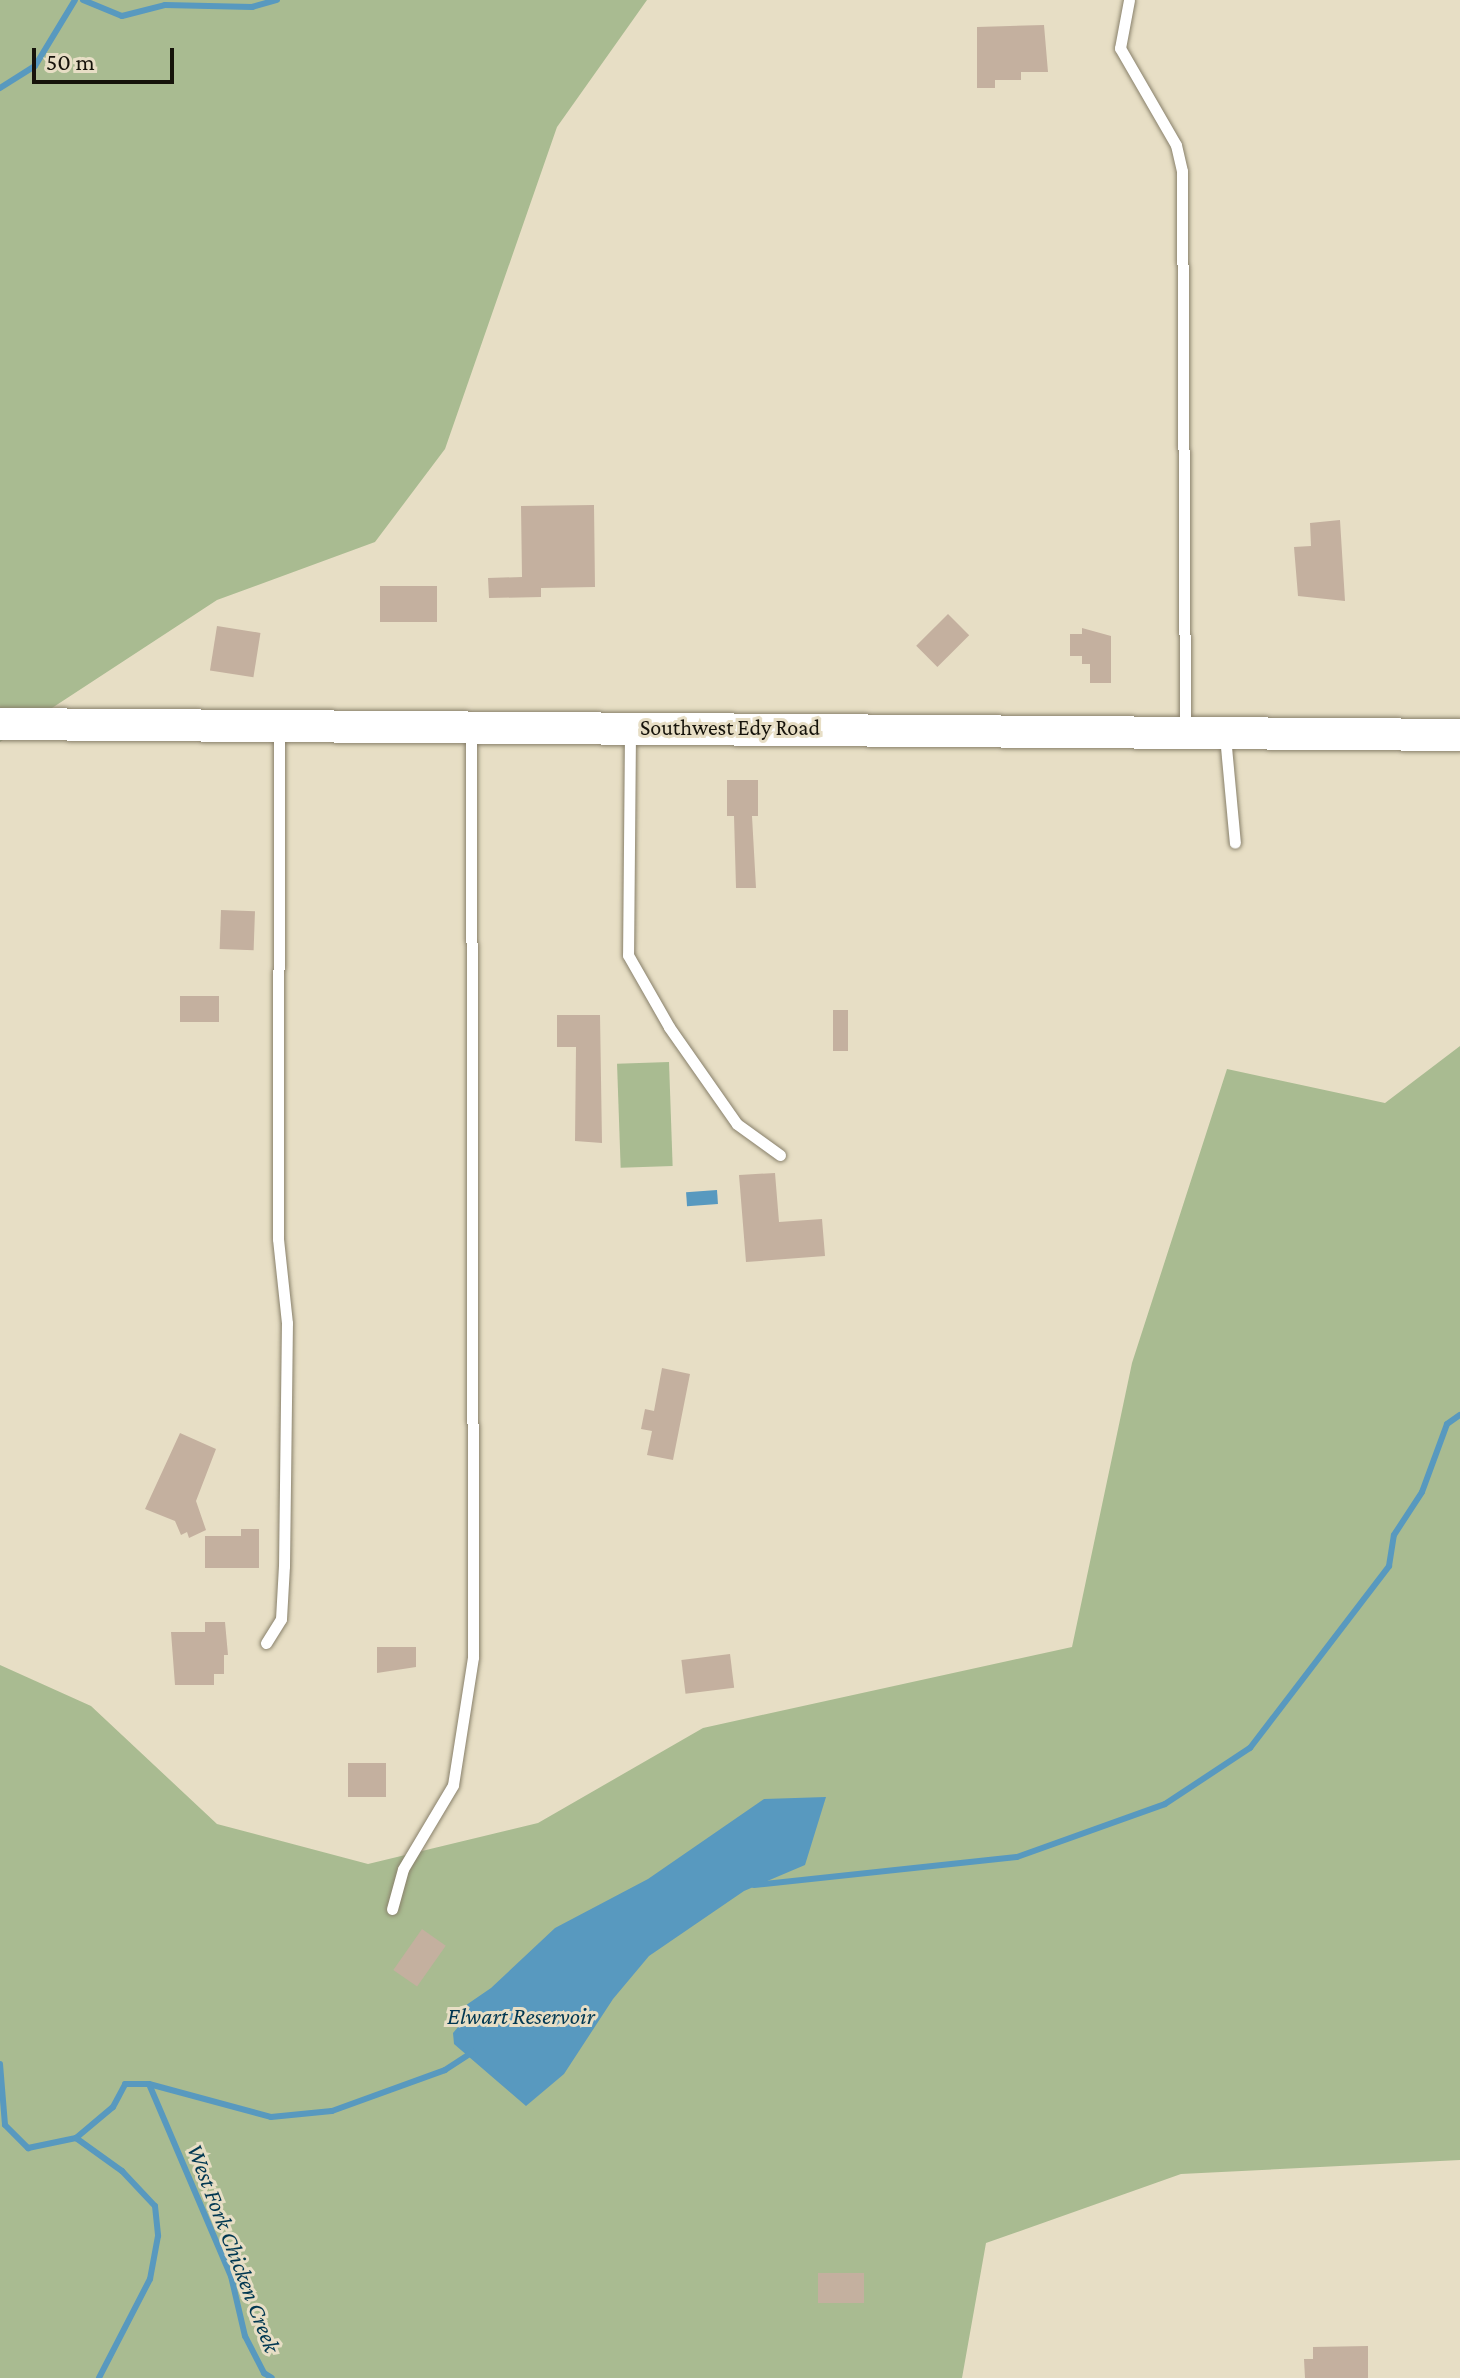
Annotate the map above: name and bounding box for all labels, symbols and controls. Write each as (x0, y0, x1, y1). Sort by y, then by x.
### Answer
scale bar (36, 32, 178, 82)
text: 50 m (46, 48, 95, 75)
street label: Southwest Edy Road (640, 715, 820, 741)
water label: Elwart Reservoir (447, 2002, 595, 2030)
water label: West Fork Chicken Creek (181, 2140, 287, 2356)

